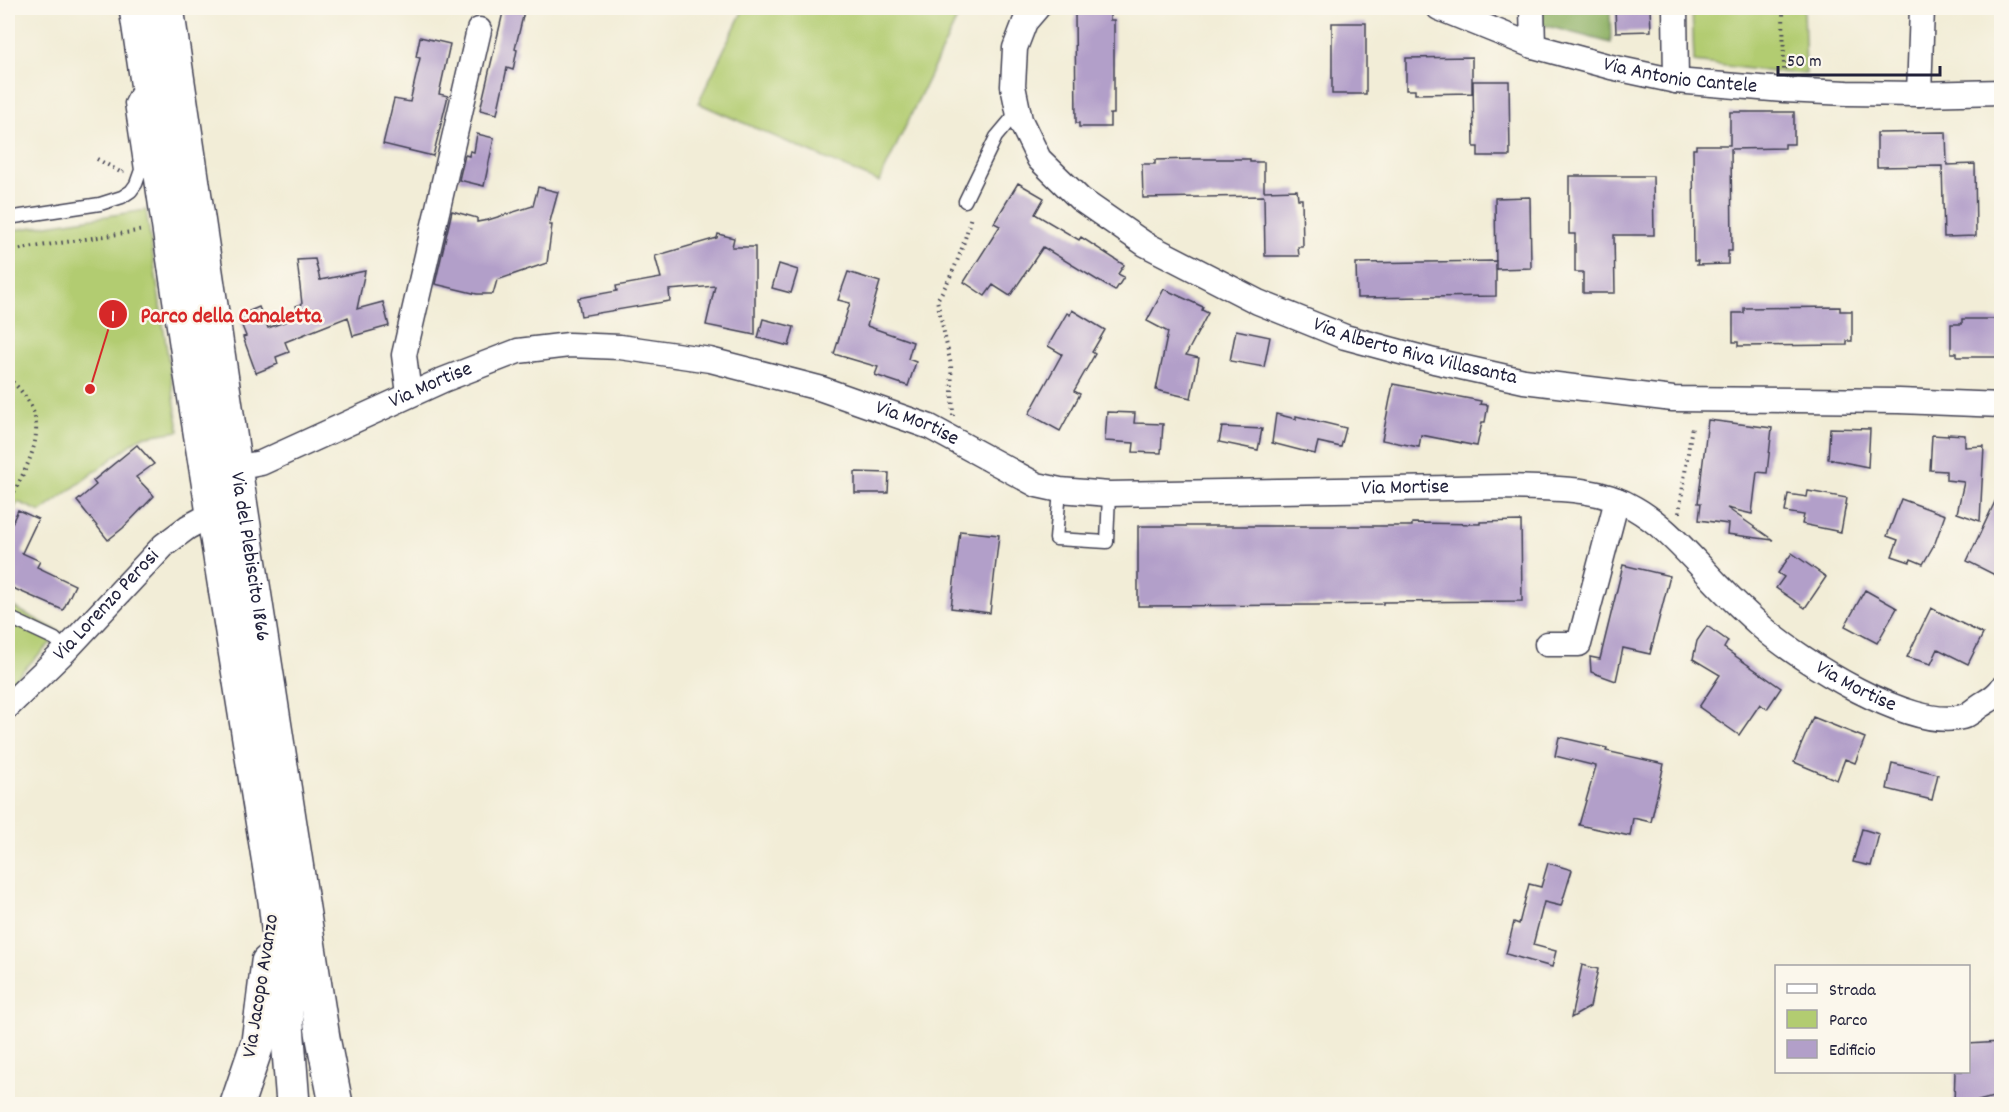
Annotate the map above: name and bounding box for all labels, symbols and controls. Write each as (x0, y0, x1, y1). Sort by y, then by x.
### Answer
scale bar (1778, 39, 1940, 77)
street label: Via Antonio Cantele (1599, 50, 1758, 103)
text: 50 m (1787, 50, 1822, 75)
callout: Parco della Canaletta (98, 294, 333, 334)
text: Parco della Canaletta (140, 302, 322, 333)
text: 1 (111, 305, 115, 330)
street label: Via Alberto Riva Villasanta (1308, 310, 1521, 394)
street label: Via Mortise (385, 355, 477, 417)
street label: Via Mortise (871, 394, 964, 455)
street label: Via del Plebiscito 1866 (221, 470, 277, 644)
street label: Via Mortise (1361, 473, 1449, 505)
street label: Via Lorenzo Perosi (47, 543, 167, 669)
street label: Via Mortise (1809, 654, 1900, 721)
street label: Via Jacopo Avanzo (236, 912, 288, 1060)
legend (1775, 965, 1970, 1073)
text: Strada (1829, 979, 1876, 1004)
text: Parco (1829, 1009, 1868, 1034)
text: Edificio (1829, 1039, 1876, 1064)

